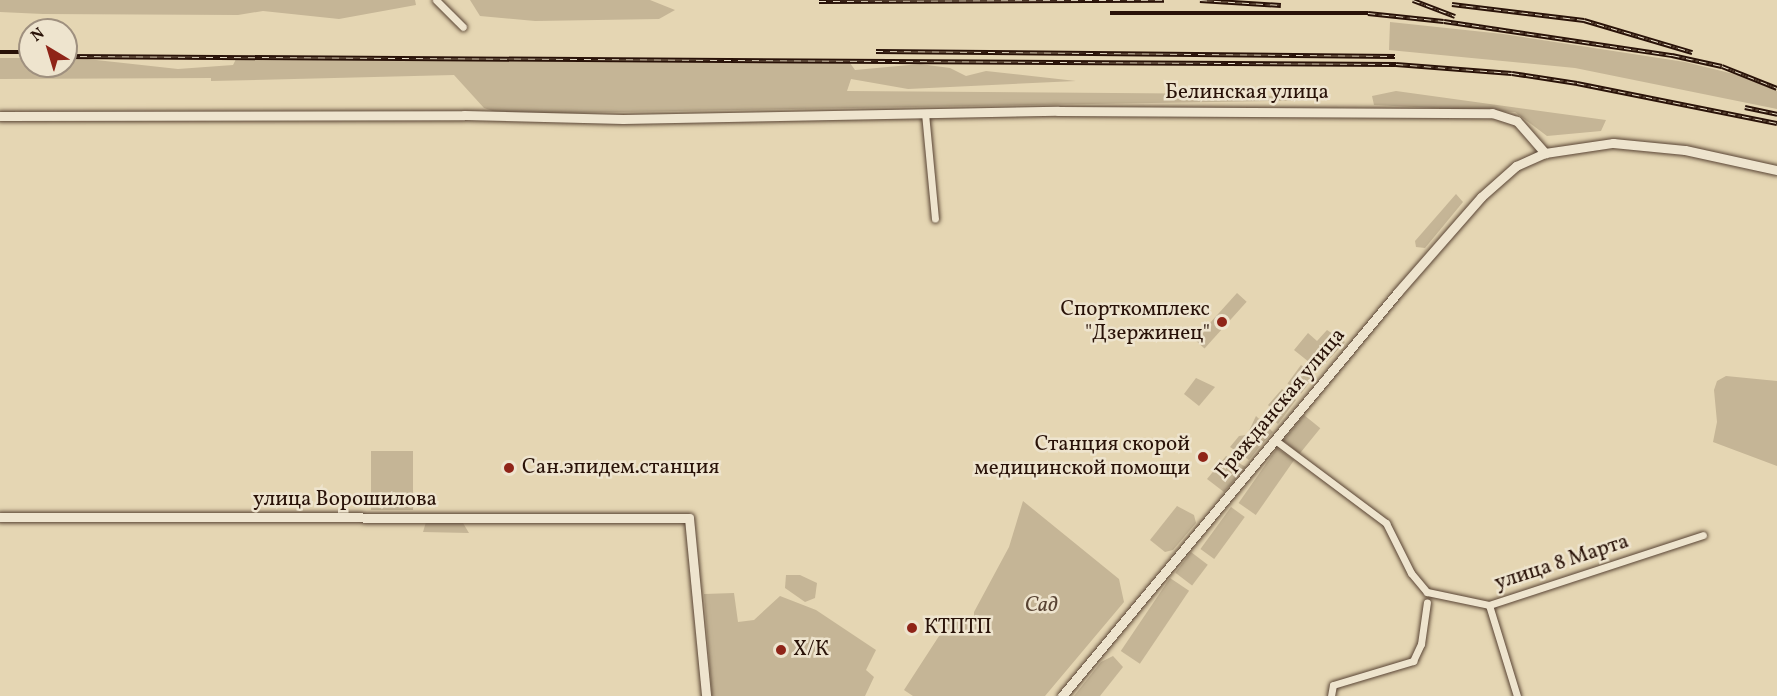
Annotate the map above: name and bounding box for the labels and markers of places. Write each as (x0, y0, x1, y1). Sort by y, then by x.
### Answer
place label: Спорткомплекс "Дзержинец" (1060, 297, 1210, 347)
marker: Спорткомплекс "Дзержинец" (1215, 315, 1229, 329)
place label: Станция скорой медицинской помощи (974, 432, 1190, 482)
marker: Станция скорой медицинской помощи (1194, 448, 1212, 466)
place label: Сан.эпидем.станция (522, 455, 719, 481)
marker: Сан.эпидем.станция (500, 459, 518, 477)
place label: КТПТП (924, 615, 992, 641)
marker: КТПТП (905, 621, 919, 635)
place label: Х/К (793, 637, 829, 663)
marker: Х/К (774, 643, 788, 657)

